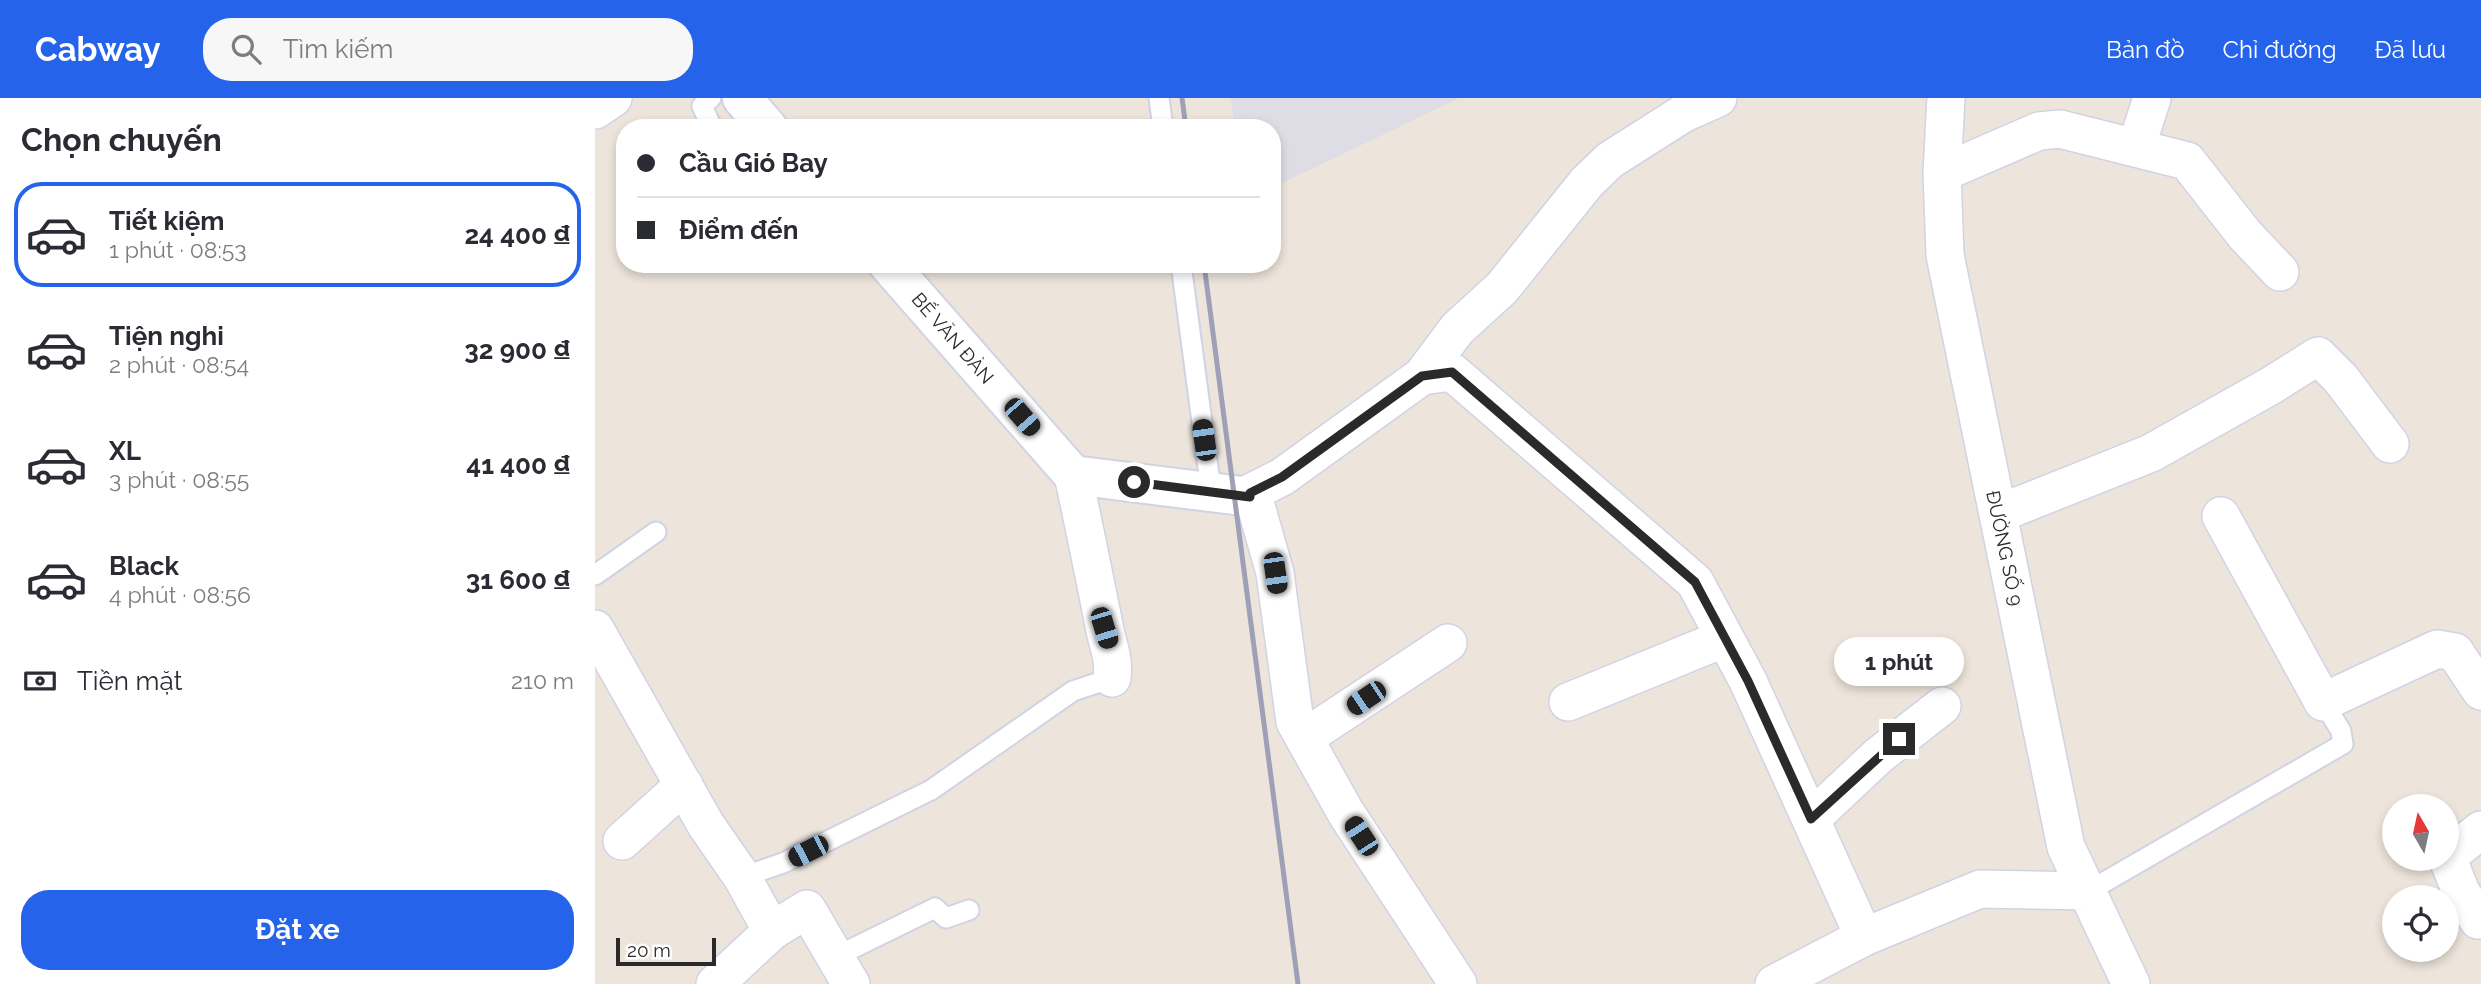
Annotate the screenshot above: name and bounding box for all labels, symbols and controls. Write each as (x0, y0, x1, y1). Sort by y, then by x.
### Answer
search box (203, 18, 693, 81)
text: Cabway (35, 30, 161, 69)
icon: search (227, 30, 265, 68)
text: Tìm kiếm (283, 34, 393, 64)
text: Bản đồ (2106, 35, 2184, 64)
text: Chỉ đường (2222, 35, 2337, 64)
text: Đã lưu (2375, 35, 2446, 64)
text: Chọn chuyến (21, 121, 222, 158)
text: Cầu Gió Bay (679, 148, 828, 178)
icon: car (25, 203, 88, 266)
text: Tiết kiệm (109, 206, 224, 236)
text: Điểm đến (679, 215, 798, 245)
text: 24 400 ₫ (464, 220, 570, 250)
text: 1 phút · 08:53 (109, 236, 247, 263)
street label: BẾ VĂN ĐÀN (908, 287, 999, 388)
icon: car (25, 318, 88, 381)
text: Tiện nghi (109, 321, 224, 351)
text: 32 900 ₫ (464, 335, 570, 365)
text: 2 phút · 08:54 (109, 351, 249, 378)
car (1001, 394, 1044, 440)
car (1191, 418, 1218, 462)
icon: car (25, 433, 88, 496)
text: XL (109, 436, 141, 466)
text: 41 400 ₫ (466, 450, 570, 480)
text: 3 phút · 08:55 (109, 466, 249, 493)
route start (1118, 466, 1150, 498)
street label: ĐƯỜNG SỐ 9 (1982, 488, 2029, 608)
icon: car (25, 548, 88, 611)
text: Black (109, 551, 179, 581)
car (1262, 551, 1289, 595)
text: 31 600 ₫ (466, 565, 570, 595)
text: 4 phút · 08:56 (109, 581, 251, 608)
car (1088, 605, 1121, 651)
callout: 1 phút (1834, 638, 1964, 686)
text: 1 phút (1865, 648, 1933, 675)
icon: cash (21, 662, 59, 700)
text: Tiền mặt (77, 666, 182, 696)
text: 210 m (511, 667, 574, 694)
car (1343, 678, 1390, 718)
route end (1883, 723, 1915, 755)
north arrow (2382, 794, 2459, 872)
map controls (2382, 794, 2459, 962)
car (1341, 813, 1382, 859)
car (785, 832, 832, 870)
button: locate (2382, 885, 2459, 962)
button: Đặt xe (21, 890, 574, 970)
scale bar (616, 935, 716, 967)
text: 20 m (627, 939, 671, 961)

